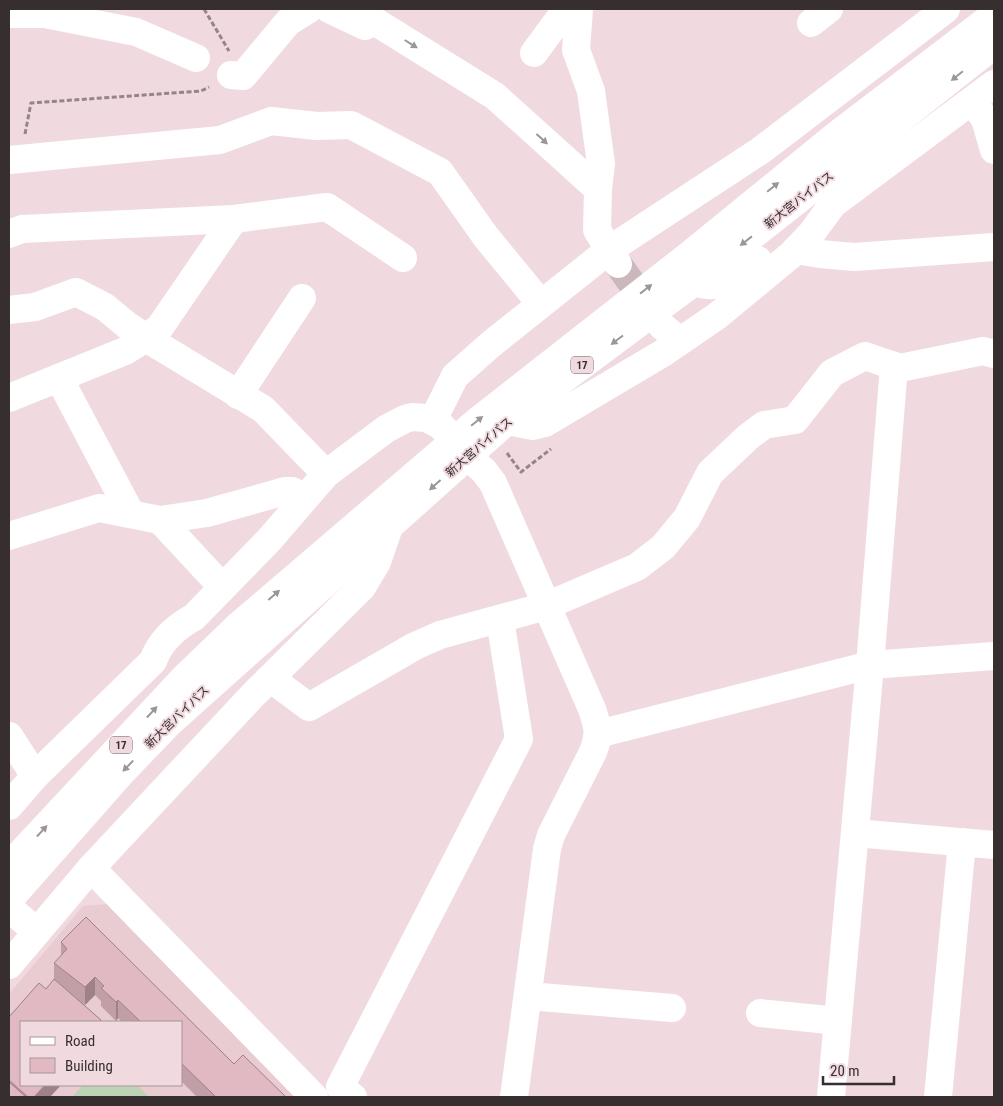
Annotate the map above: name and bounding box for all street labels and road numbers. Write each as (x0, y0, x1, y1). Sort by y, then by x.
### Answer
street label: 新大宮バイパス (762, 169, 836, 231)
road number: 17 (571, 356, 593, 374)
street label: 新大宮バイパス (443, 414, 515, 480)
street label: 新大宮バイパス (142, 683, 212, 751)
road number: 17 (110, 736, 132, 754)

